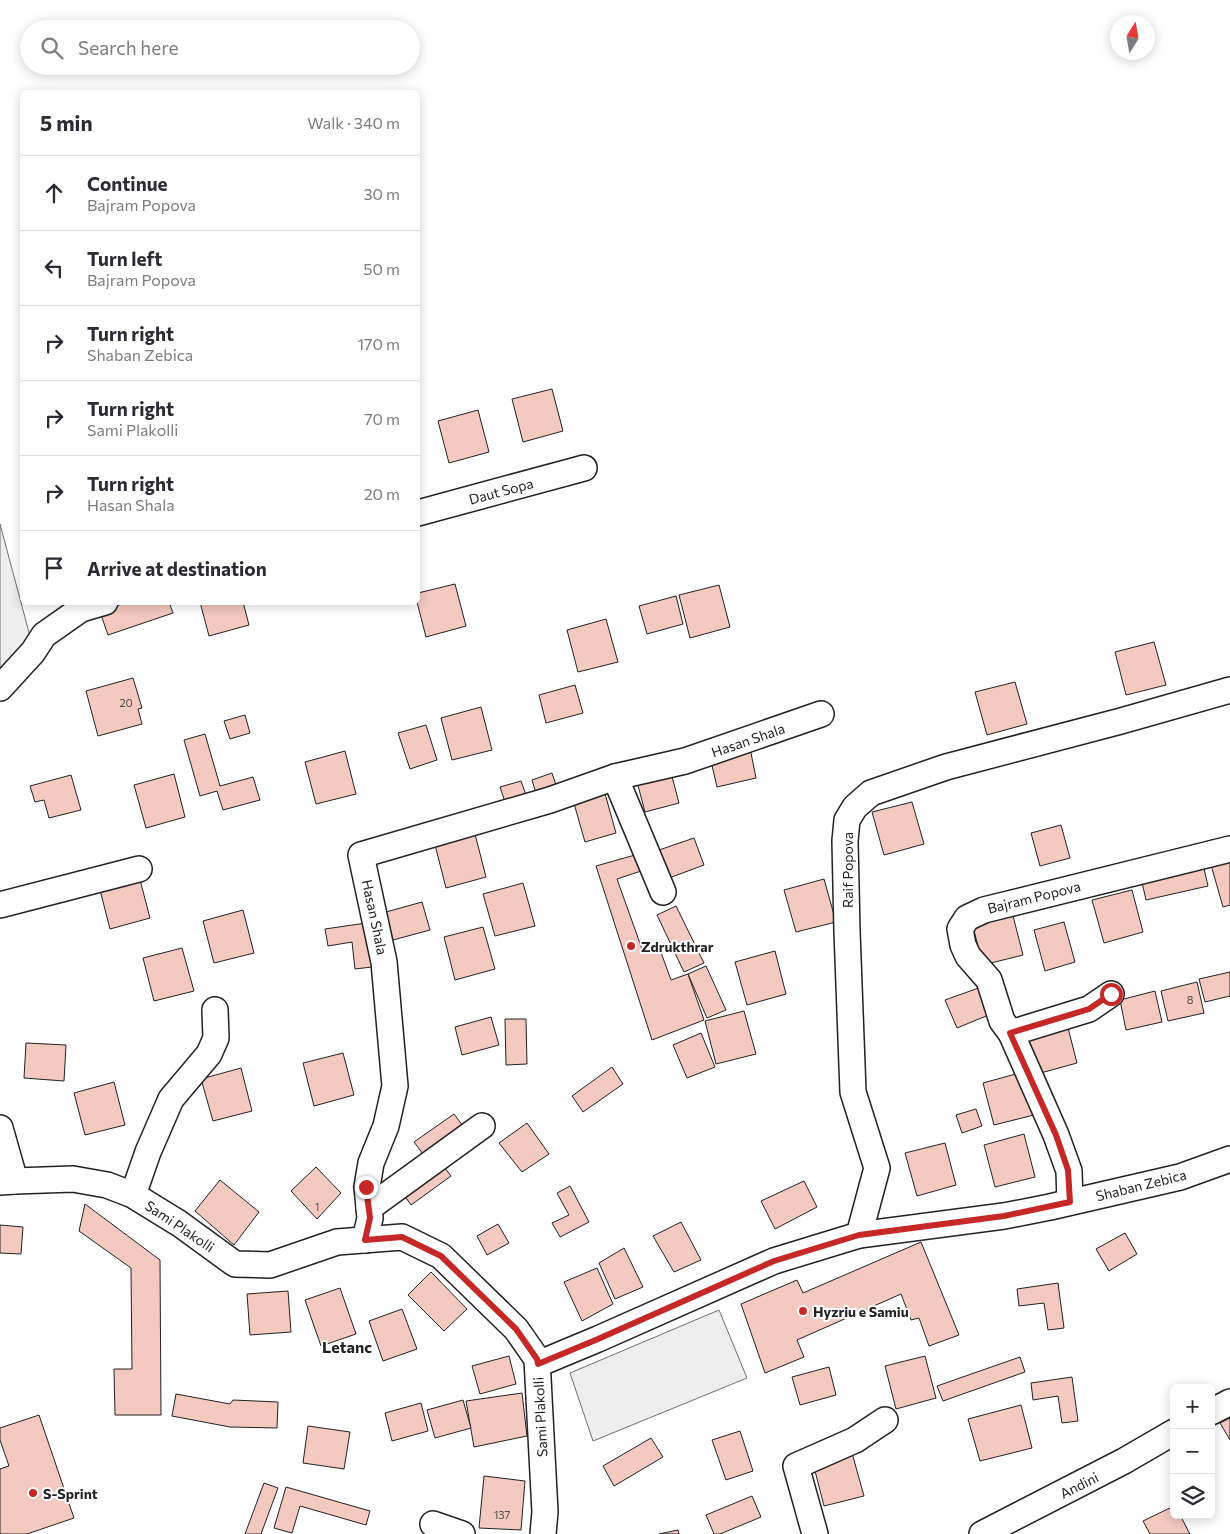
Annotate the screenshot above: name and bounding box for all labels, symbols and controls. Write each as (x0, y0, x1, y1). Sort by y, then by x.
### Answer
north arrow (1110, 15, 1155, 60)
search box (20, 20, 420, 75)
icon: search (38, 34, 66, 62)
text: Search here (78, 36, 178, 59)
text: 5 min (40, 110, 93, 135)
text: Walk · 340 m (307, 113, 400, 132)
text: Continue (87, 172, 167, 195)
icon: ahead (40, 179, 68, 207)
text: 30 m (363, 184, 400, 203)
text: Bajram Popova (87, 195, 196, 214)
text: Turn left (87, 247, 162, 270)
icon: left (40, 254, 68, 282)
text: 50 m (363, 259, 400, 278)
text: Bajram Popova (87, 270, 196, 289)
text: Turn right (87, 322, 174, 345)
icon: right (40, 329, 68, 357)
text: 170 m (357, 334, 400, 353)
text: Shaban Zebica (87, 345, 193, 364)
text: Turn right (87, 397, 174, 420)
icon: right (40, 404, 68, 432)
text: 70 m (364, 409, 400, 428)
text: Sami Plakolli (87, 420, 178, 439)
text: Turn right (87, 472, 174, 495)
street label: Daut Sopa (467, 474, 535, 508)
icon: right (40, 479, 68, 507)
text: 20 m (364, 484, 400, 503)
text: Hasan Shala (87, 495, 175, 514)
icon: arrive (40, 554, 68, 582)
text: Arrive at destination (87, 557, 267, 580)
house number: 20 (119, 696, 133, 709)
street label: Hasan Shala (709, 719, 787, 761)
street label: Raif Popova (839, 832, 856, 908)
street label: Bajram Popova (986, 877, 1082, 917)
street label: Hasan Shala (359, 878, 391, 956)
place label: Zdrukthrar (641, 938, 714, 955)
marker: Zdrukthrar (625, 940, 637, 952)
route start (1100, 983, 1123, 1006)
house number: 8 (1187, 993, 1194, 1006)
street label: Shaban Zebica (1094, 1166, 1188, 1204)
route end (355, 1176, 378, 1199)
street label: Sami Plakolli (142, 1197, 218, 1255)
house number: 1 (315, 1200, 319, 1213)
place label: Hyzriu e Samiu (813, 1303, 909, 1320)
marker: Hyzriu e Samiu (797, 1305, 809, 1317)
district label: Letanc (322, 1337, 372, 1356)
street label: Sami Plakolli (529, 1377, 551, 1457)
map controls (1170, 1384, 1215, 1519)
button: + (1170, 1384, 1215, 1429)
button: − (1170, 1429, 1215, 1474)
street label: Andini (1057, 1468, 1101, 1502)
button: layers (1170, 1474, 1215, 1519)
place label: S-Sprint (43, 1485, 98, 1502)
marker: S-Sprint (27, 1487, 39, 1499)
house number: 137 (494, 1508, 511, 1521)

